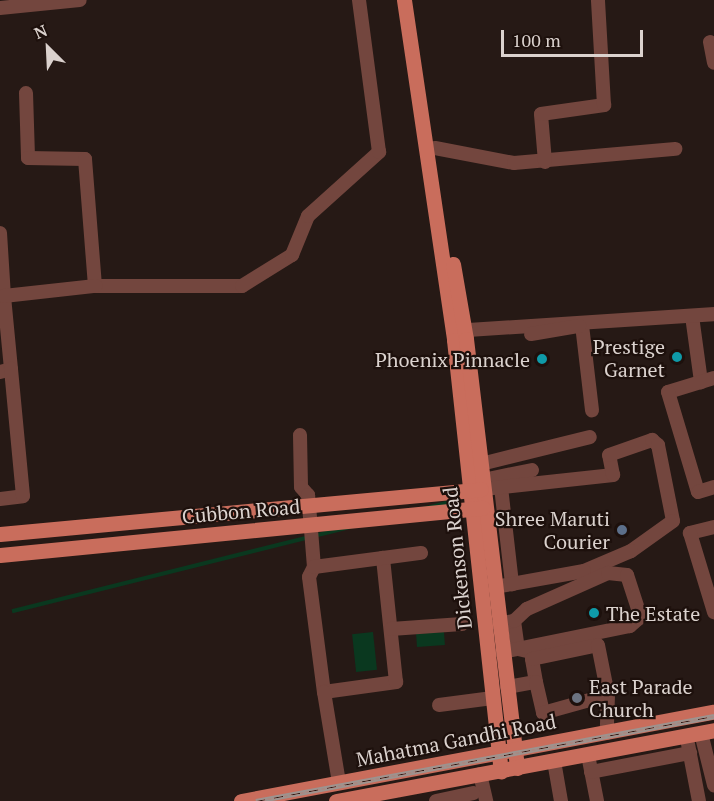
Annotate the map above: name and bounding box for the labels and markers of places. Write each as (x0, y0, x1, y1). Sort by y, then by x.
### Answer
place label: Prestige Garnet (593, 334, 665, 381)
place label: Phoenix Pinnacle (375, 347, 530, 371)
marker: Prestige Garnet (670, 350, 684, 364)
marker: Phoenix Pinnacle (535, 352, 549, 366)
place label: Shree Maruti Courier (495, 506, 610, 553)
marker: Shree Maruti Courier (615, 523, 629, 537)
place label: The Estate (606, 601, 700, 625)
marker: The Estate (587, 606, 601, 620)
place label: East Parade Church (589, 674, 693, 721)
marker: East Parade Church (570, 691, 584, 705)

